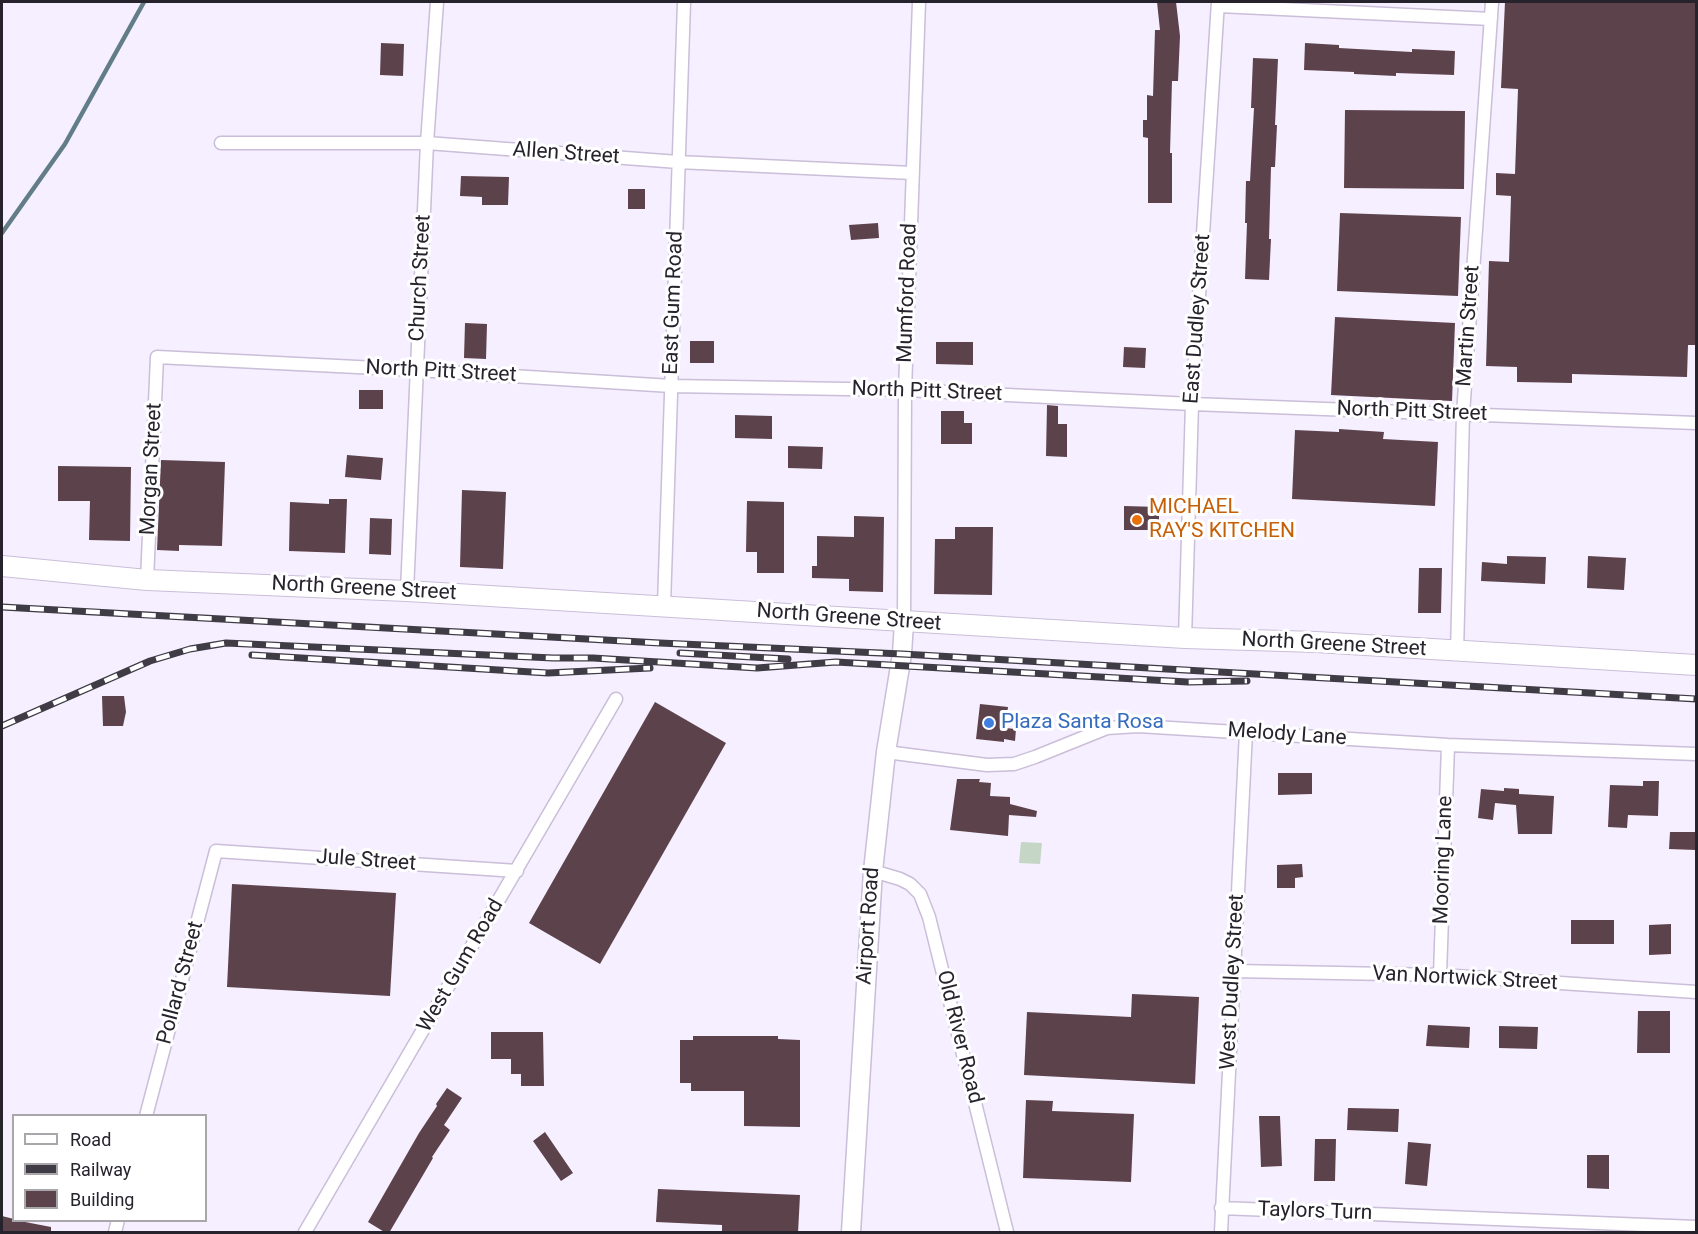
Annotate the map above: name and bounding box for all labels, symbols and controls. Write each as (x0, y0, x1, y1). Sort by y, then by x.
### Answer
street label: Allen Street (512, 138, 620, 170)
street label: Church Street (405, 214, 437, 342)
street label: Mumford Road (893, 223, 923, 363)
street label: East Gum Road (659, 231, 689, 375)
street label: East Dudley Street (1179, 233, 1217, 405)
street label: Martin Street (1452, 264, 1486, 388)
street label: North Pitt Street (365, 355, 517, 389)
street label: North Pitt Street (851, 377, 1003, 407)
street label: North Pitt Street (1336, 397, 1488, 427)
street label: Morgan Street (136, 402, 168, 536)
place label: MICHAEL RAY'S KITCHEN (1149, 495, 1295, 545)
marker: MICHAEL RAY'S KITCHEN (1130, 513, 1144, 527)
street label: North Greene Street (271, 572, 457, 606)
street label: North Greene Street (756, 599, 942, 637)
street label: North Greene Street (1241, 628, 1427, 662)
place label: Plaza Santa Rosa (1001, 710, 1164, 736)
marker: Plaza Santa Rosa (982, 716, 996, 730)
street label: Melody Lane (1227, 718, 1347, 752)
street label: Mooring Lane (1429, 795, 1459, 925)
street label: Jule Street (315, 845, 417, 877)
street label: Airport Road (852, 866, 886, 986)
street label: West Dudley Street (1216, 893, 1250, 1071)
street label: West Gum Road (413, 895, 509, 1037)
street label: Pollard Street (153, 919, 209, 1047)
street label: Van Nortwick Street (1372, 962, 1558, 996)
street label: Old River Road (930, 968, 988, 1106)
legend (12, 1114, 207, 1222)
text: Road (70, 1129, 111, 1150)
text: Railway (70, 1159, 131, 1180)
text: Building (70, 1189, 134, 1210)
street label: Taylors Turn (1257, 1197, 1373, 1227)

